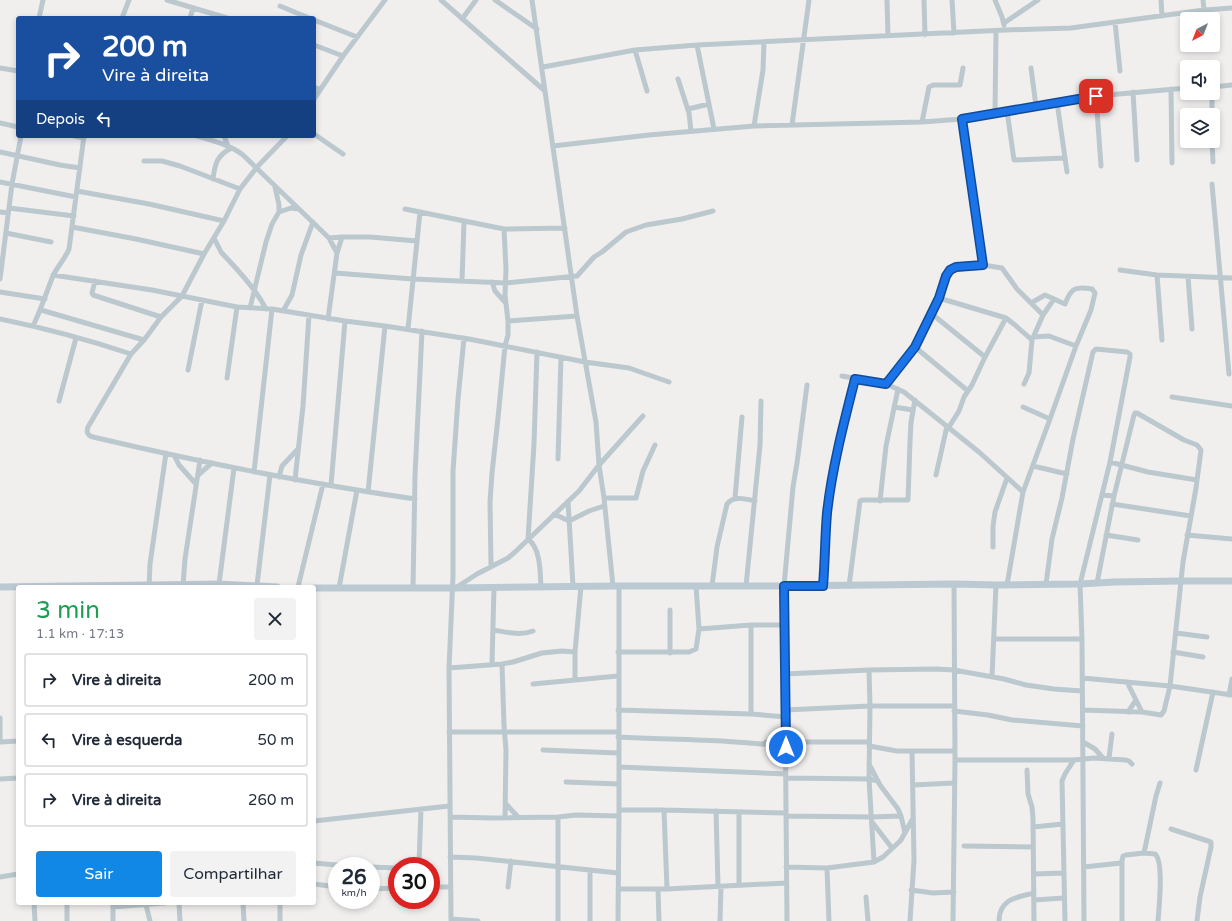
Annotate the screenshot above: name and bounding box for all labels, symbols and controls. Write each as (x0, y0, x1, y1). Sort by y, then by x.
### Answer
north arrow (1180, 12, 1220, 52)
map controls (1180, 12, 1220, 148)
text: 200 m (102, 30, 188, 64)
icon: right (36, 32, 88, 84)
button: sound (1180, 60, 1220, 100)
text: Vire à direita (102, 64, 209, 86)
pin (1079, 79, 1113, 113)
icon: arrive (1085, 85, 1107, 107)
icon: left (93, 108, 115, 130)
button: layers (1180, 108, 1220, 148)
text: Depois (36, 110, 85, 128)
text: 3 min (36, 596, 100, 625)
button: close (254, 598, 296, 640)
text: 1.1 km · 17:13 (36, 626, 124, 642)
icon: right (38, 669, 60, 691)
text: Vire à direita (72, 671, 161, 689)
text: 200 m (248, 671, 294, 689)
position arrow (765, 726, 807, 768)
icon: left (38, 729, 60, 751)
text: Vire à esquerda (72, 731, 182, 749)
text: 50 m (257, 731, 294, 749)
icon: right (38, 789, 60, 811)
text: Vire à direita (72, 791, 161, 809)
text: 260 m (248, 791, 294, 809)
button: Sair (36, 851, 162, 897)
button: Compartilhar (170, 851, 296, 897)
speed limit sign: 30 (388, 857, 440, 909)
text: 26 (341, 866, 367, 890)
text: km/h (341, 887, 367, 899)

